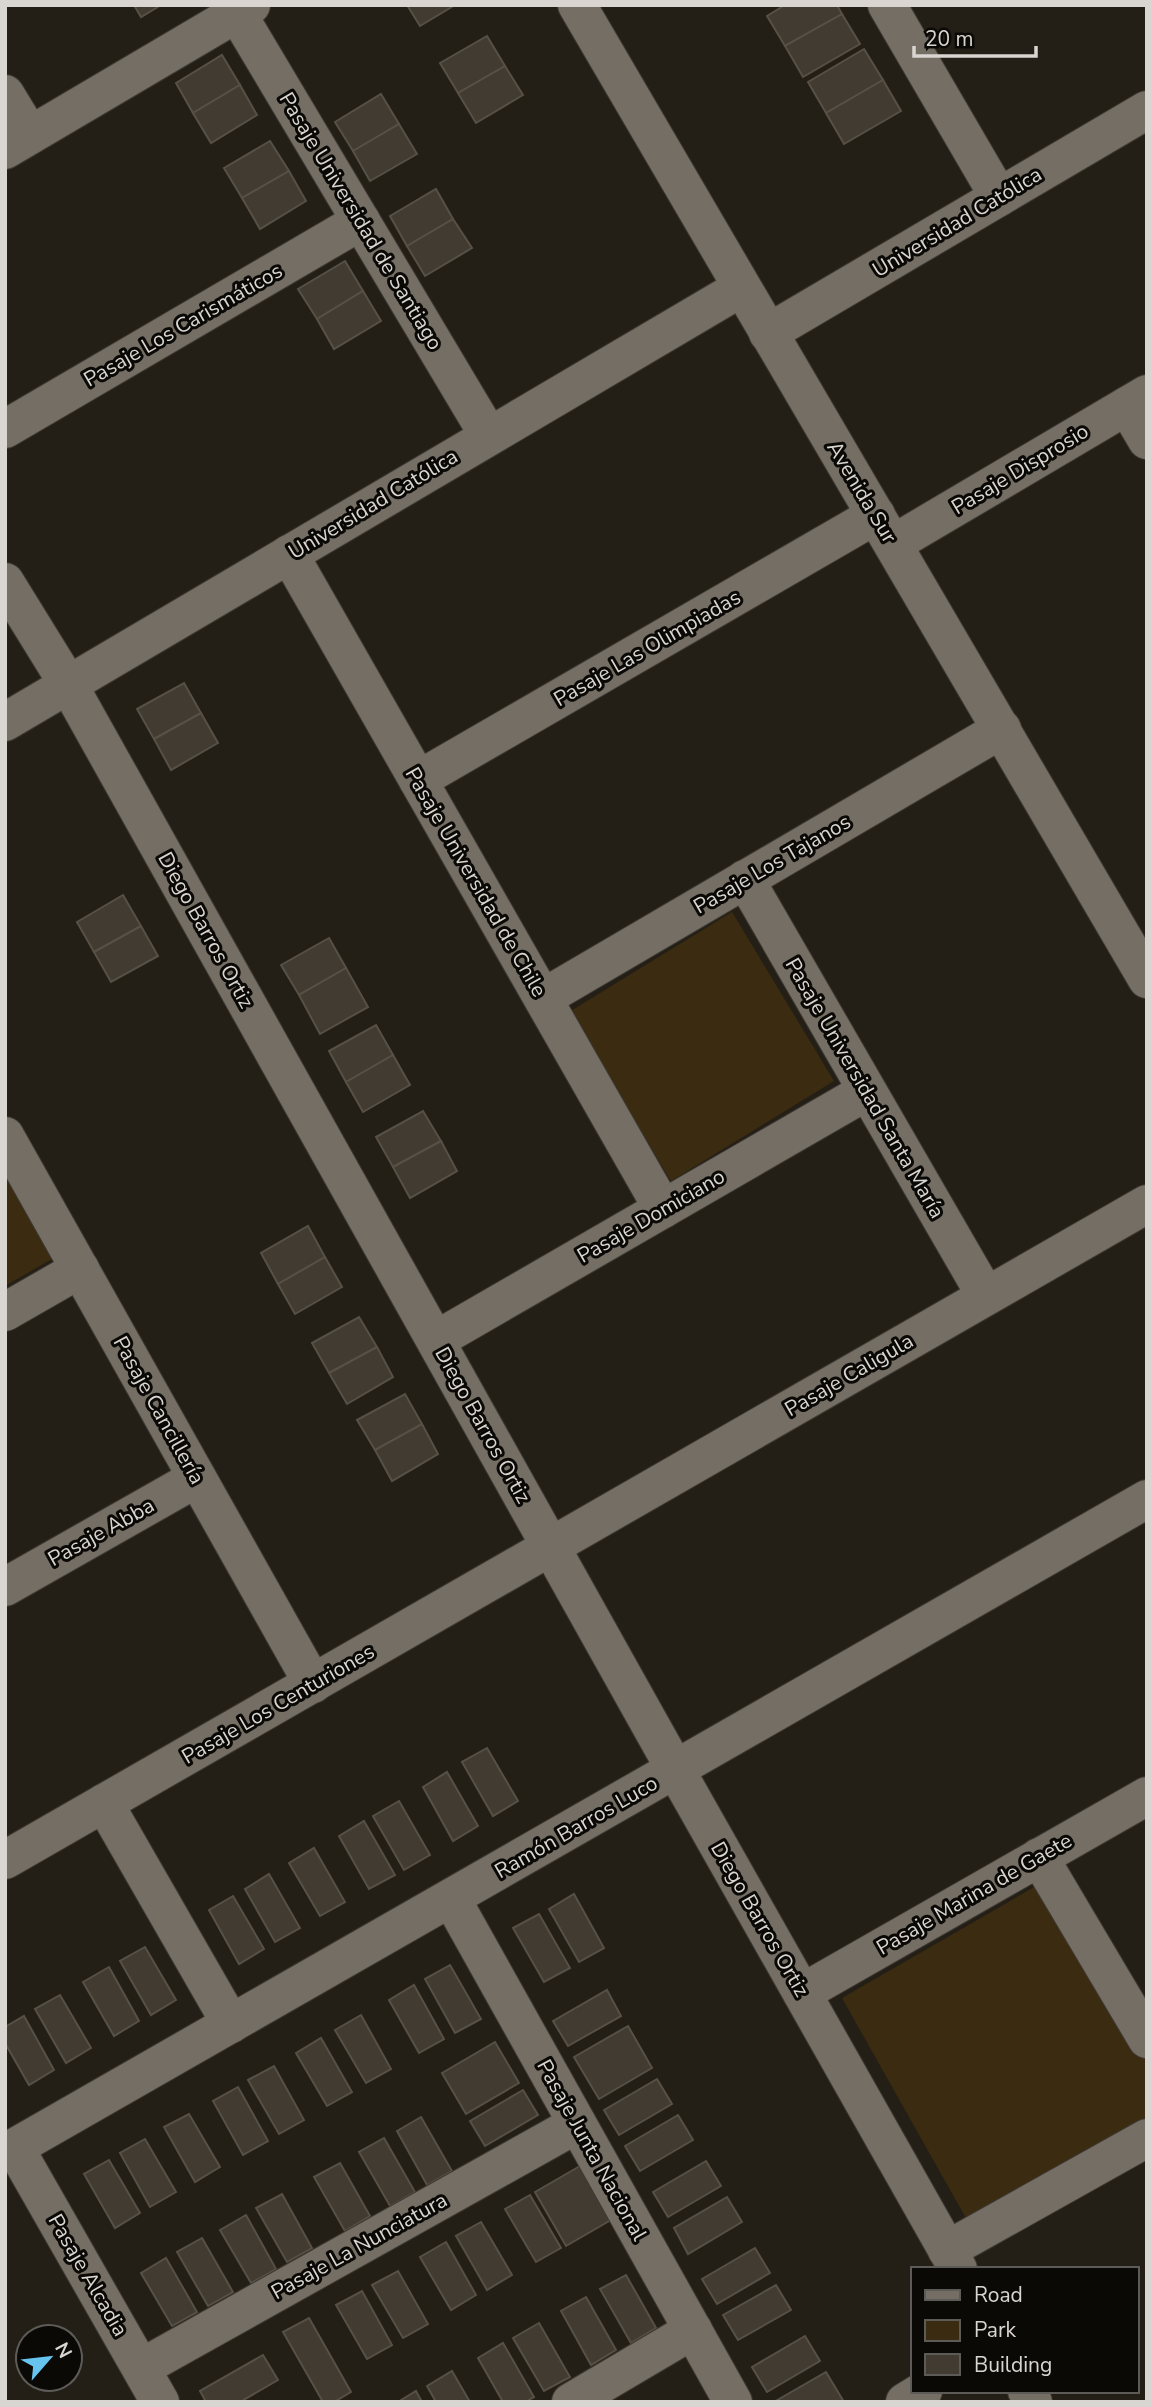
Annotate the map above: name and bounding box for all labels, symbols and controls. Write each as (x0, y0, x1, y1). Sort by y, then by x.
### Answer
scale bar (914, 14, 1036, 58)
text: 20 m (925, 25, 974, 53)
street label: Pasaje Universidad de Santiago (273, 87, 449, 355)
street label: Universidad Católica (867, 160, 1047, 284)
street label: Pasaje Los Carismáticos (78, 257, 288, 393)
street label: Pasaje Disprosio (946, 417, 1094, 521)
street label: Avenida Sur (821, 436, 904, 549)
street label: Universidad Católica (283, 442, 463, 566)
street label: Pasaje Las Olimpiadas (548, 583, 746, 713)
street label: Pasaje Universidad de Chile (399, 762, 553, 1002)
street label: Pasaje Los Tajanos (688, 808, 856, 920)
street label: Diego Barros Ortiz (151, 847, 261, 1013)
street label: Pasaje Universidad Santa María (779, 953, 951, 1223)
street label: Pasaje Domiciano (572, 1162, 730, 1270)
street label: Pasaje Caligula (780, 1327, 918, 1423)
street label: Pasaje Cancillería (107, 1331, 211, 1489)
street label: Diego Barros Ortiz (428, 1342, 538, 1508)
street label: Pasaje Abba (43, 1491, 159, 1573)
street label: Pasaje Los Centuriones (177, 1637, 379, 1771)
street label: Ramón Barros Luco (489, 1769, 663, 1885)
street label: Pasaje Marina de Gaete (871, 1827, 1077, 1961)
street label: Diego Barros Ortiz (704, 1836, 816, 2002)
street label: Pasaje Junta Nacional (530, 2054, 654, 2246)
street label: Pasaje La Nunciatura (266, 2186, 452, 2306)
street label: Pasaje Alcadia (42, 2209, 134, 2341)
legend (911, 2267, 1138, 2393)
text: Road (974, 2281, 1023, 2309)
text: Park (974, 2316, 1016, 2344)
north arrow (14, 2323, 84, 2393)
text: N (48, 2338, 78, 2363)
text: Building (974, 2351, 1052, 2379)

